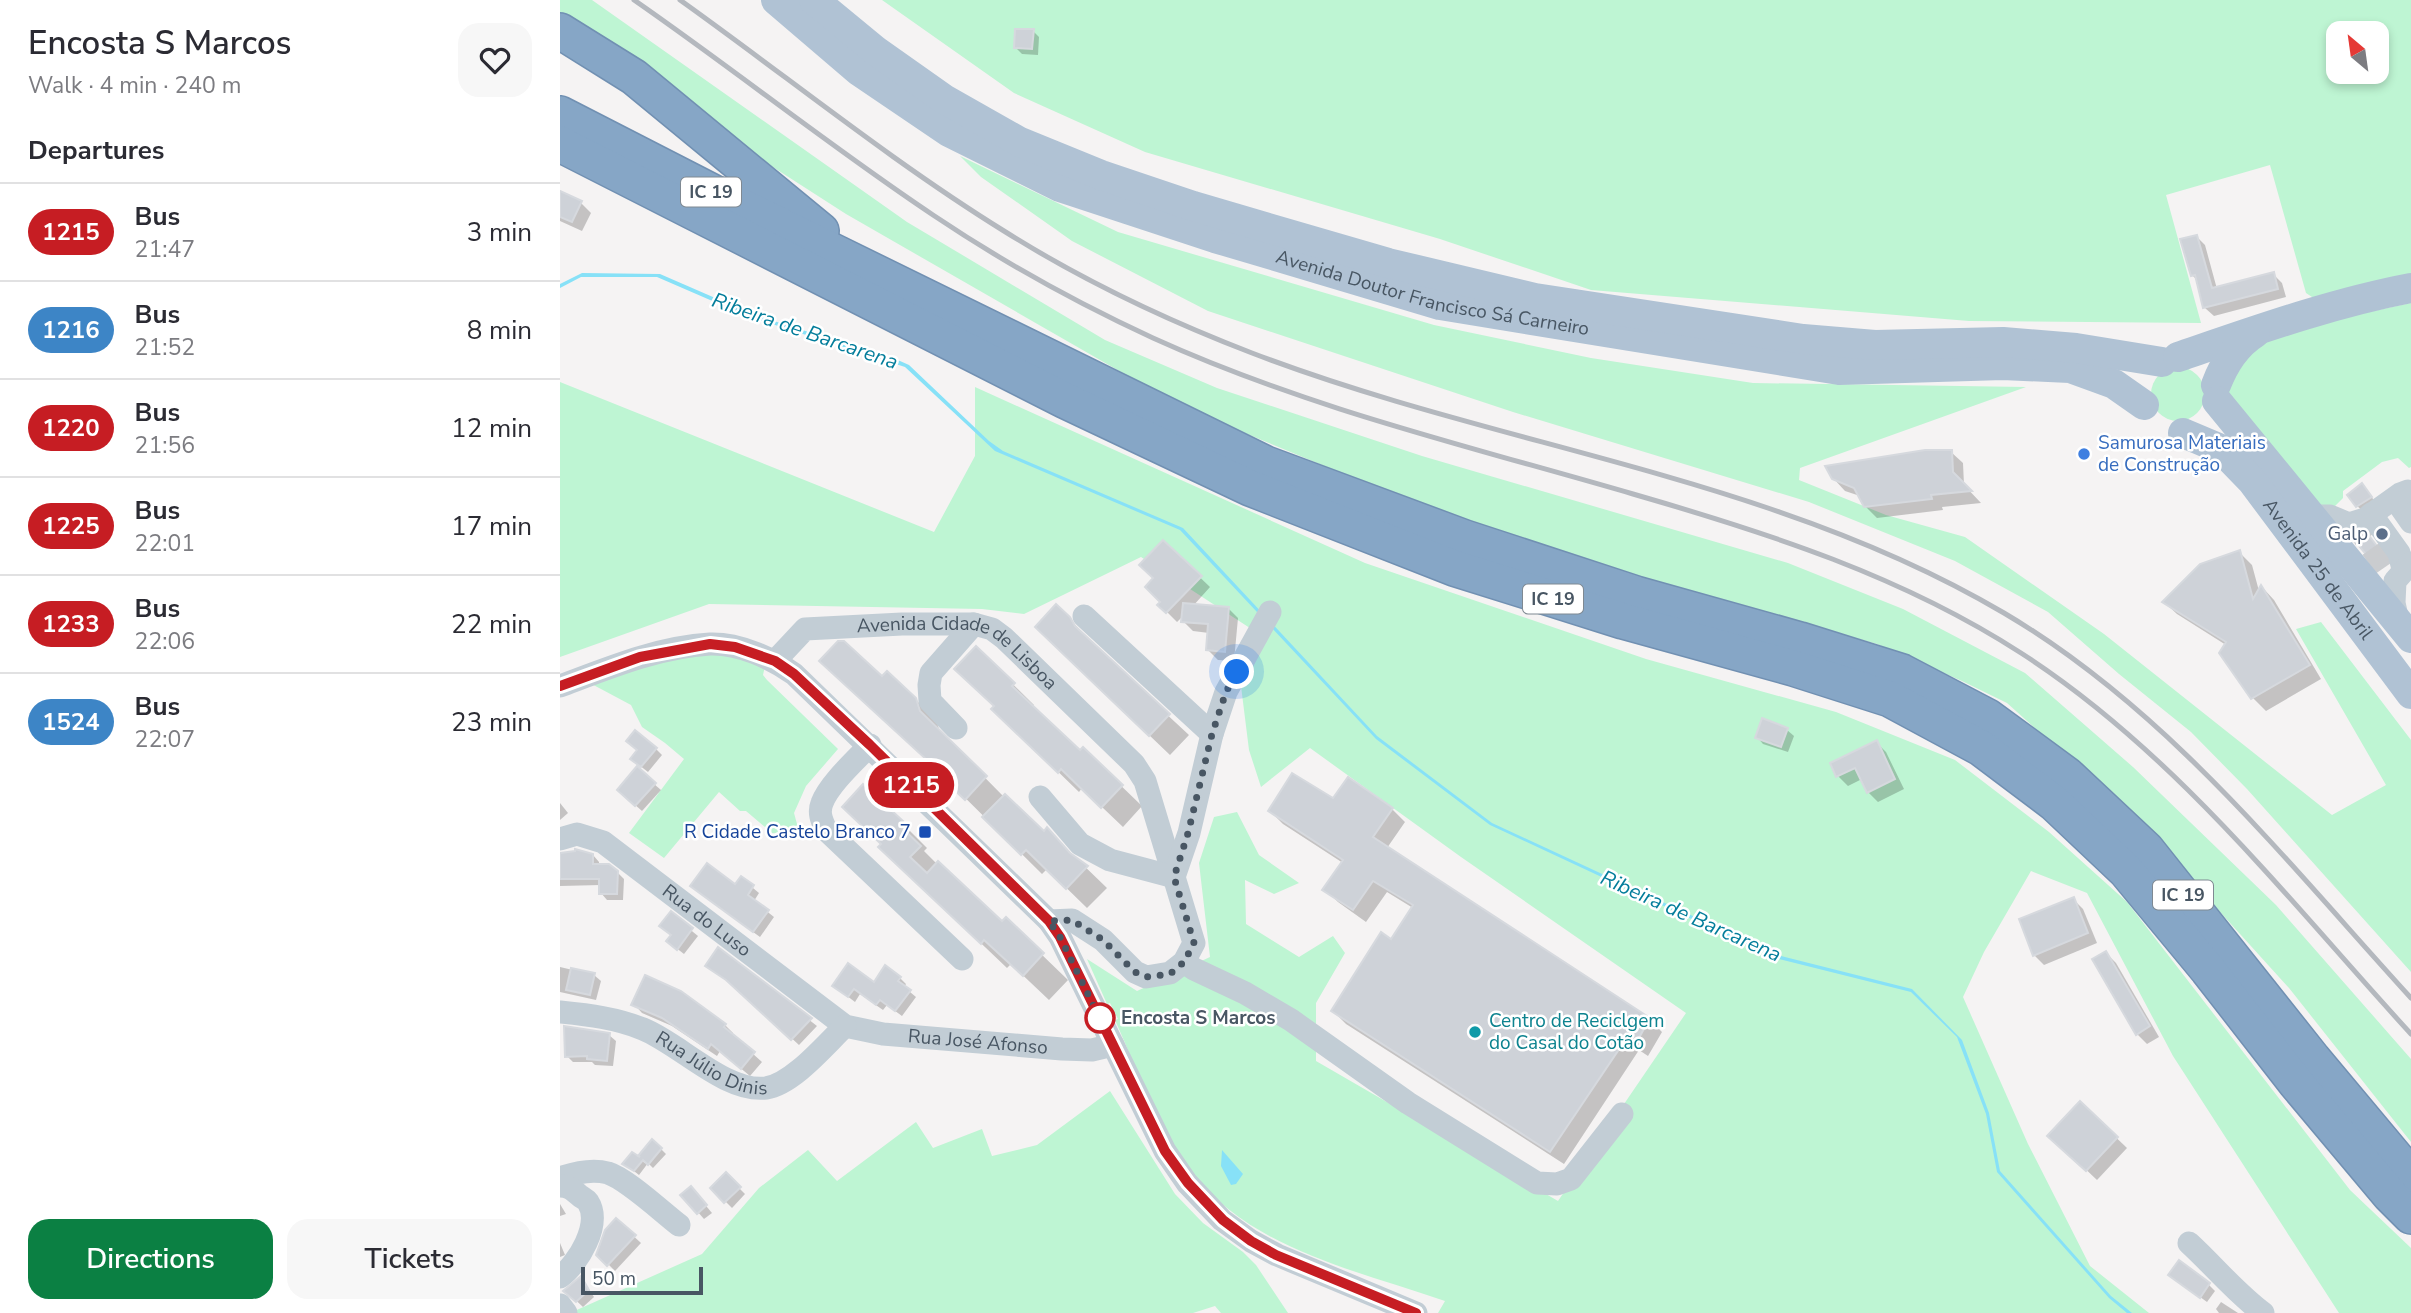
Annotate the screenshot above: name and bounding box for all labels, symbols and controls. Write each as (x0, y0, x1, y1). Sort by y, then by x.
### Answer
text: Encosta S Marcos (28, 21, 292, 66)
north arrow (2326, 21, 2389, 84)
map controls (2326, 21, 2389, 84)
button: heart (458, 23, 532, 97)
text: Walk · 4 min · 240 m (28, 70, 241, 101)
text: Departures (28, 133, 164, 168)
road number: IC 19 (681, 177, 741, 206)
text: Bus (135, 199, 180, 234)
text: 3 min (467, 215, 532, 250)
text: 1215 (42, 216, 100, 248)
text: 21:47 (135, 234, 195, 265)
street label: Avenida Doutor Francisco Sá Carneiro (1273, 244, 1591, 342)
water label: Ribeira de Barcarena (708, 286, 902, 376)
text: Bus (135, 297, 180, 332)
text: 8 min (467, 313, 532, 348)
text: 1216 (42, 314, 100, 346)
text: 21:52 (135, 332, 195, 363)
text: Bus (135, 395, 180, 430)
text: 12 min (451, 411, 532, 446)
text: 1220 (42, 412, 100, 444)
text: 21:56 (135, 430, 195, 461)
place label: Samurosa Materiais de Construção (2098, 430, 2266, 478)
marker: Samurosa Materiais de Construção (2076, 446, 2092, 462)
text: Bus (135, 493, 180, 528)
street label: Avenida 25 de Abril (2257, 493, 2379, 646)
text: 17 min (451, 509, 532, 544)
text: 1225 (42, 510, 100, 542)
place label: Galp (2327, 521, 2368, 547)
marker: Galp (2374, 526, 2390, 542)
text: 22:01 (135, 528, 195, 559)
road number: IC 19 (1523, 584, 1583, 614)
text: Bus (135, 591, 180, 626)
text: 22 min (451, 607, 532, 642)
text: 1233 (42, 608, 100, 640)
street label: Avenida Cidade de Lisboa (856, 610, 1063, 696)
text: 22:06 (135, 626, 195, 657)
your location (1219, 654, 1254, 689)
text: Bus (135, 689, 180, 724)
text: 23 min (451, 705, 532, 740)
text: 1524 (42, 706, 100, 738)
text: 22:07 (135, 724, 195, 755)
line badge: 1215 (862, 762, 960, 808)
text: 1215 (882, 769, 940, 801)
place label: R Cidade Castelo Branco 7 (684, 819, 911, 845)
marker: R Cidade Castelo Branco 7 (917, 824, 933, 840)
water label: Ribeira de Barcarena (1596, 864, 1786, 968)
street label: Rua do Luso (657, 878, 756, 963)
road number: IC 19 (2153, 880, 2213, 910)
marker: Encosta S Marcos (1085, 1003, 1115, 1033)
place label: Encosta S Marcos (1121, 1005, 1275, 1031)
place label: Centro de Reciclgem do Casal do Cotão (1489, 1008, 1665, 1056)
street label: Rua José Afonso (907, 1023, 1049, 1061)
marker: Centro de Reciclgem do Casal do Cotão (1467, 1024, 1483, 1040)
street label: Rua Júlio Dinis (651, 1025, 768, 1102)
button: Directions (28, 1219, 273, 1299)
button: Tickets (287, 1219, 532, 1299)
scale bar (581, 1264, 704, 1296)
text: 50 m (592, 1266, 636, 1292)

